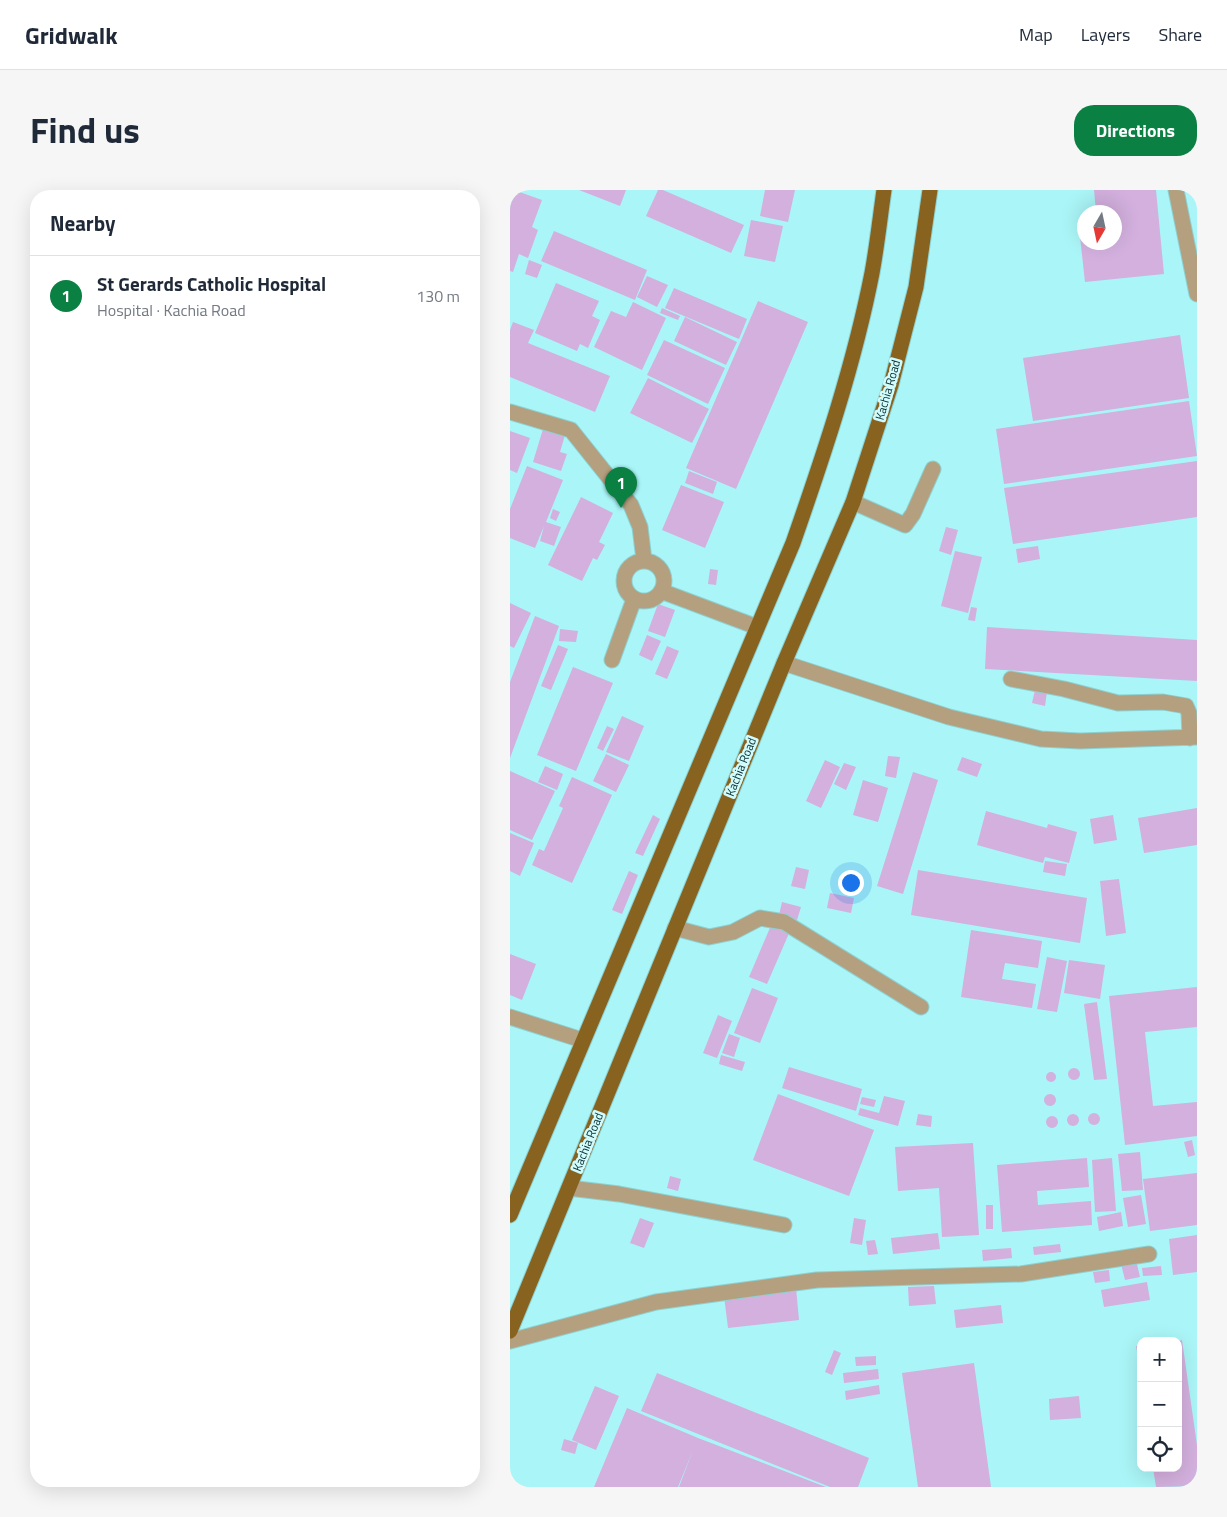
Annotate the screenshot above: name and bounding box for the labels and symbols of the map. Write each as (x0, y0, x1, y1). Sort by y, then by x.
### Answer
north arrow (1077, 205, 1122, 250)
street label: Kachia Road (870, 358, 905, 422)
pin: 1 (605, 467, 637, 508)
street label: Kachia Road (720, 735, 761, 799)
your location (838, 870, 864, 896)
street label: Kachia Road (567, 1110, 608, 1174)

